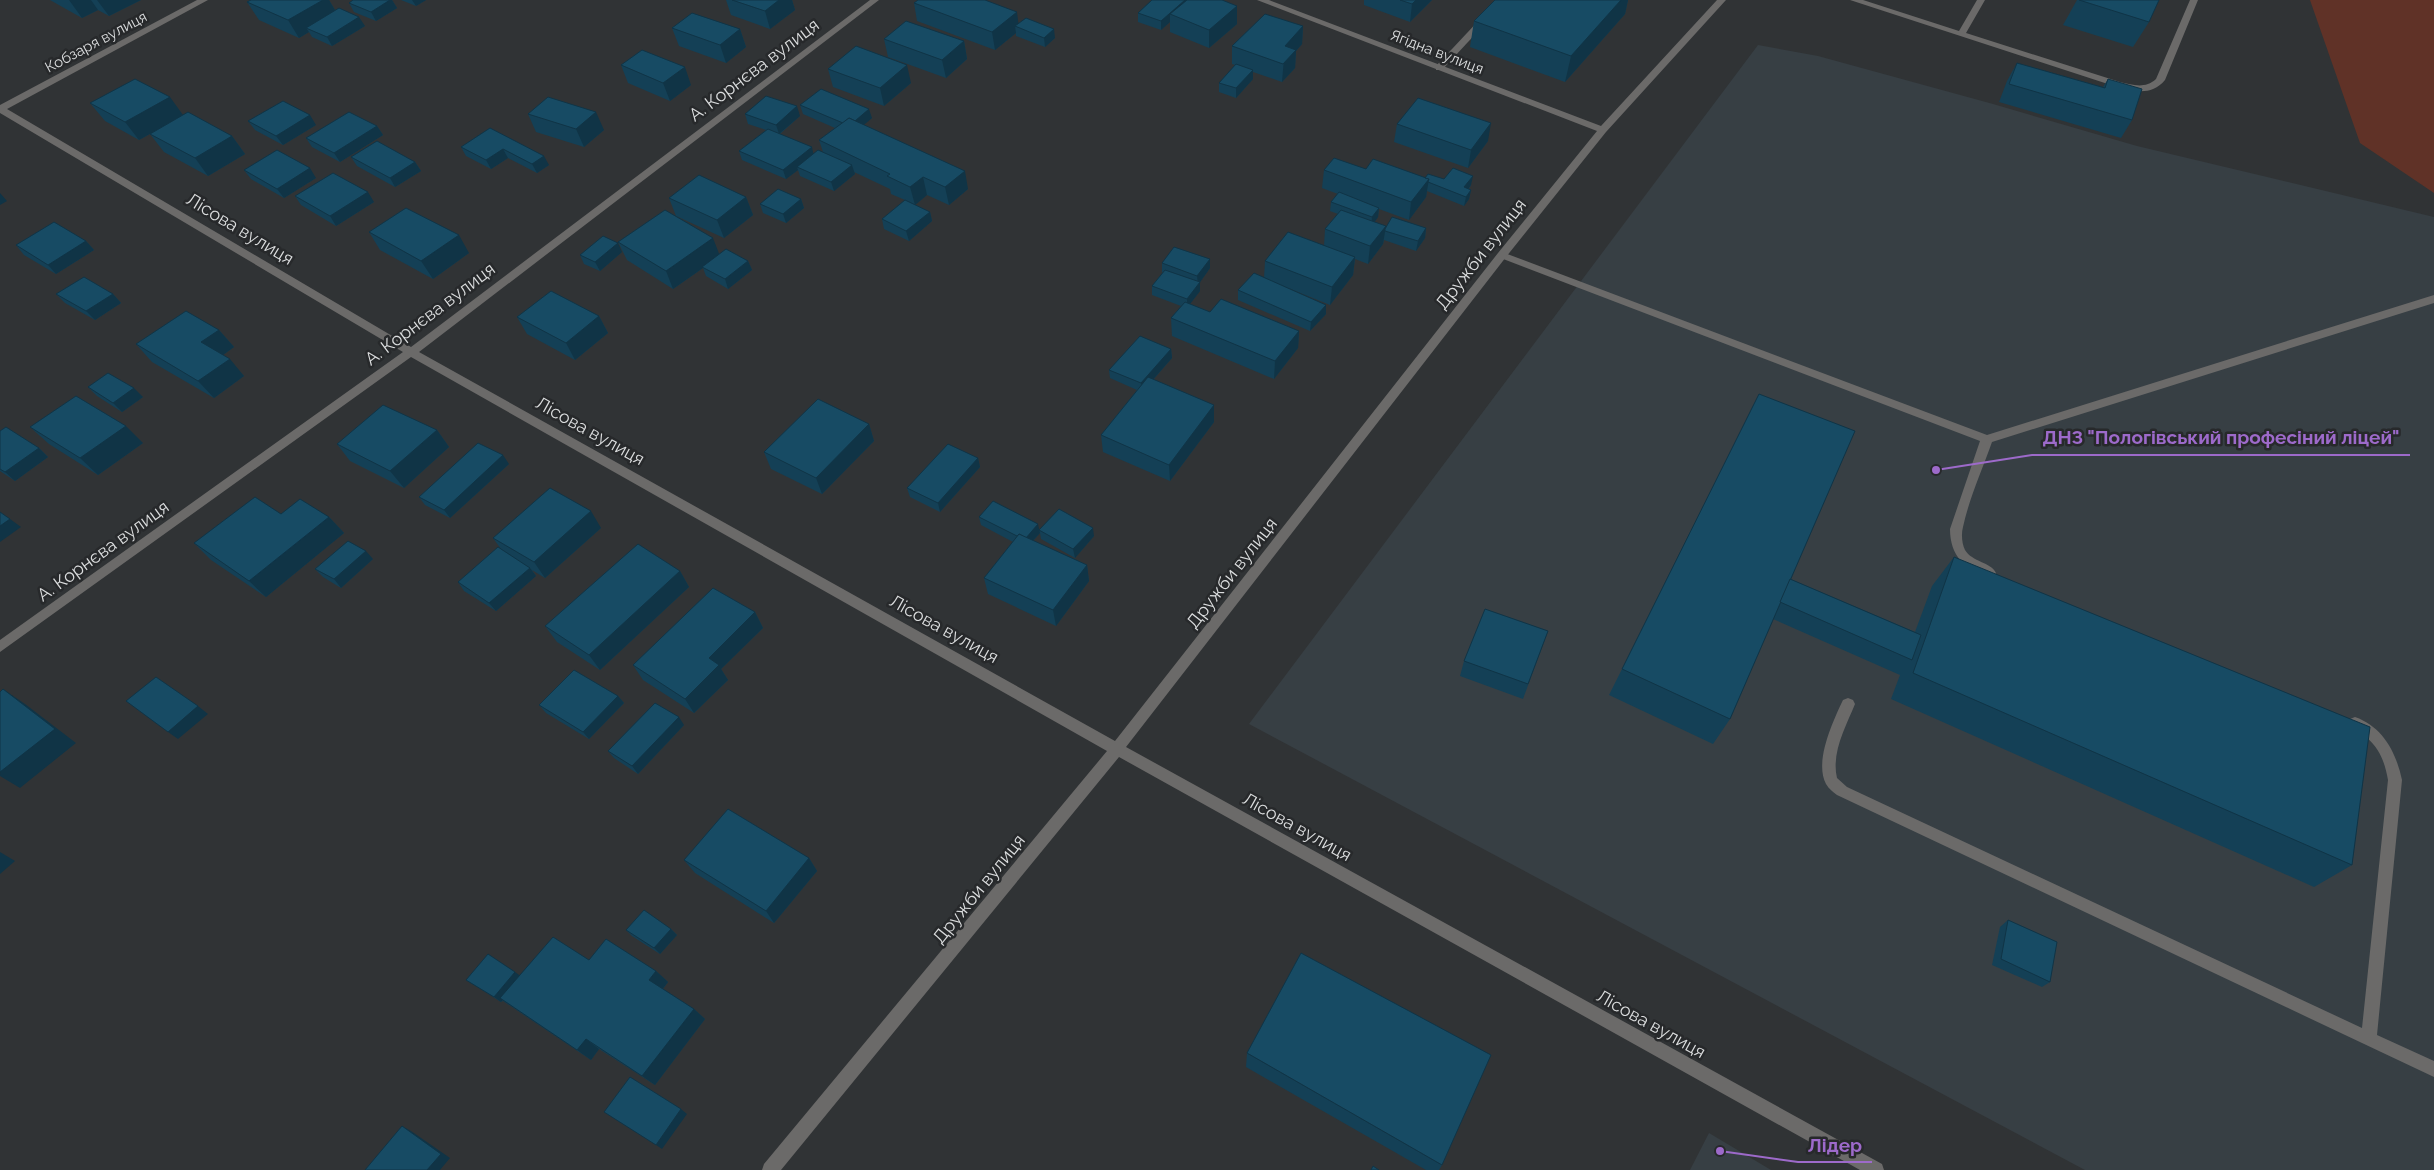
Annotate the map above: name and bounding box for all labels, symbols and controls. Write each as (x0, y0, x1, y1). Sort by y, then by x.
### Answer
street label: Кобзаря вулиця (42, 8, 150, 76)
street label: А. Корнєва вулиця (684, 14, 823, 125)
street label: Ягідна вулиця (1388, 26, 1486, 78)
street label: Лісова вулиця (183, 188, 298, 269)
street label: Дружби вулиця (1431, 194, 1530, 313)
street label: А. Корнєва вулиця (360, 258, 499, 369)
street label: Лісова вулиця (532, 392, 649, 469)
callout: ДНЗ "Пологівський професіний ліцей" (2032, 421, 2410, 455)
text: ДНЗ "Пологівський професіний ліцей" (2042, 426, 2400, 448)
street label: А. Корнєва вулиця (33, 496, 173, 605)
street label: Дружби вулиця (1182, 513, 1281, 632)
street label: Лісова вулиця (886, 590, 1003, 667)
street label: Лісова вулиця (1239, 788, 1356, 865)
street label: Дружби вулиця (928, 830, 1029, 948)
street label: Лісова вулиця (1593, 985, 1710, 1062)
callout: Лідер (1798, 1128, 1872, 1162)
text: Лідер (1808, 1134, 1862, 1156)

